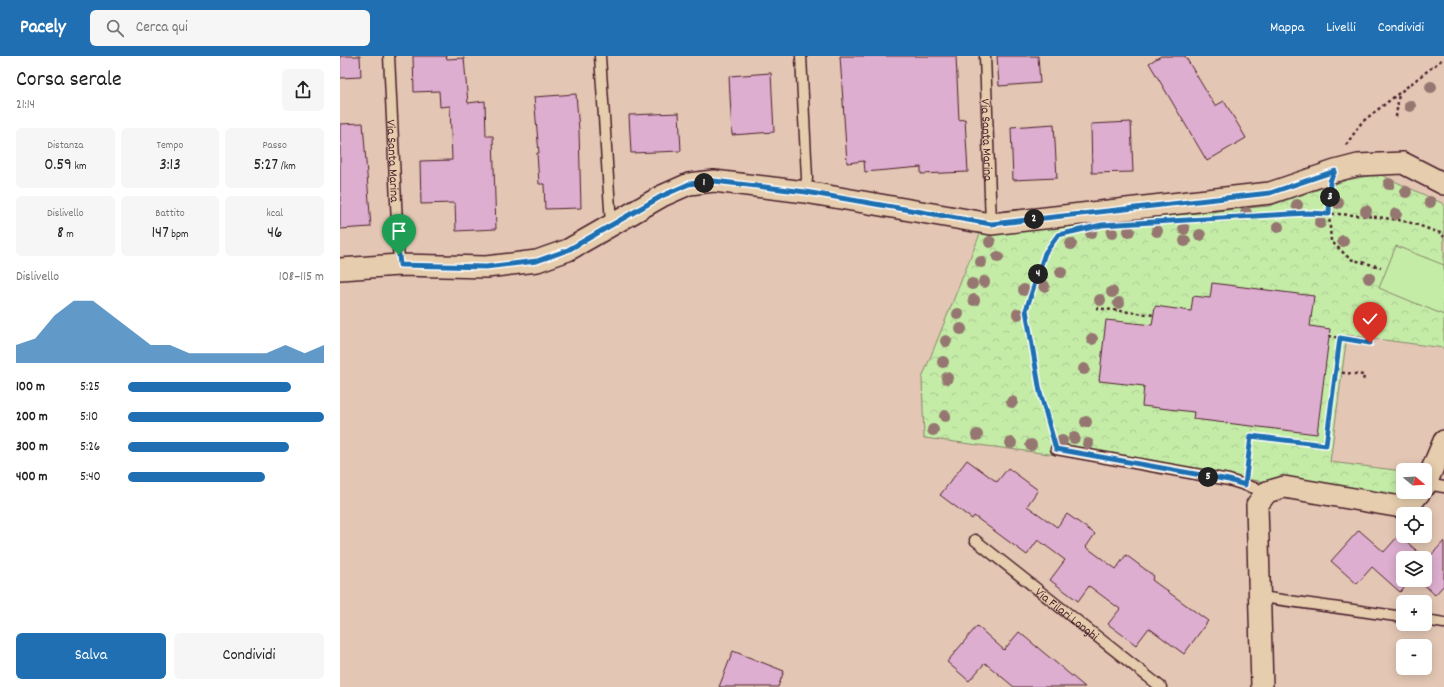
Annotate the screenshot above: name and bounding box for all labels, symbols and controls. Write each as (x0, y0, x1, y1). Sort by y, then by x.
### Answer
search box (90, 10, 370, 46)
text: Pacely (20, 15, 66, 42)
icon: search (104, 17, 126, 39)
text: Cerca qui (136, 17, 188, 39)
text: Mappa (1270, 18, 1304, 38)
text: Livelli (1326, 18, 1356, 38)
text: Condividi (1378, 18, 1424, 38)
text: Corsa serale (16, 65, 122, 96)
button: share (282, 69, 324, 111)
text: 21:14 (16, 96, 35, 115)
street label: Via Santa Marina (975, 98, 996, 183)
street label: Via Santa Marina (380, 119, 403, 204)
text: Distanza (47, 138, 83, 154)
text: Tempo (157, 138, 183, 154)
text: Passo (263, 138, 287, 154)
text: 0.59 (44, 154, 72, 178)
text: 3:13 (159, 154, 181, 178)
text: 5:27 (253, 154, 278, 178)
text: km (72, 159, 87, 175)
text: /km (278, 159, 296, 175)
pin: 1 (694, 173, 714, 193)
text: 1 (703, 175, 705, 191)
pin: 3 (1320, 187, 1340, 207)
text: 3 (1328, 189, 1332, 205)
text: Dislivello (47, 206, 84, 222)
text: Battito (155, 206, 185, 222)
text: kcal (266, 206, 283, 222)
pin: 2 (1024, 209, 1044, 229)
text: 2 (1032, 211, 1036, 227)
pin (382, 214, 416, 255)
icon: arrive (388, 220, 410, 242)
text: 8 (57, 222, 64, 246)
text: 147 (151, 222, 169, 246)
text: 46 (267, 222, 282, 246)
text: m (64, 227, 74, 243)
text: bpm (169, 227, 189, 243)
pin: 4 (1028, 264, 1048, 284)
text: 4 (1036, 266, 1040, 282)
text: Dislivello (16, 268, 59, 287)
text: 108–115 m (279, 268, 324, 287)
pin (1353, 302, 1387, 343)
icon: check (1359, 308, 1381, 330)
text: 100 m (16, 378, 45, 397)
text: 5:25 (80, 378, 100, 397)
text: 200 m (16, 408, 48, 427)
text: 5:10 (80, 408, 98, 427)
text: 300 m (16, 438, 48, 457)
text: 5:26 (80, 438, 100, 457)
north arrow (1396, 463, 1432, 499)
map controls (1396, 463, 1432, 675)
pin: 5 (1198, 467, 1218, 487)
text: 400 m (16, 468, 47, 487)
text: 5:40 (80, 468, 101, 487)
text: 5 (1205, 469, 1211, 485)
button: locate (1396, 507, 1432, 543)
button: layers (1396, 551, 1432, 587)
street label: Via Filari Longhi (1030, 584, 1102, 647)
button: + (1396, 595, 1432, 631)
button: Salva (16, 633, 166, 679)
button: Condividi (174, 633, 324, 679)
button: − (1396, 639, 1432, 675)

